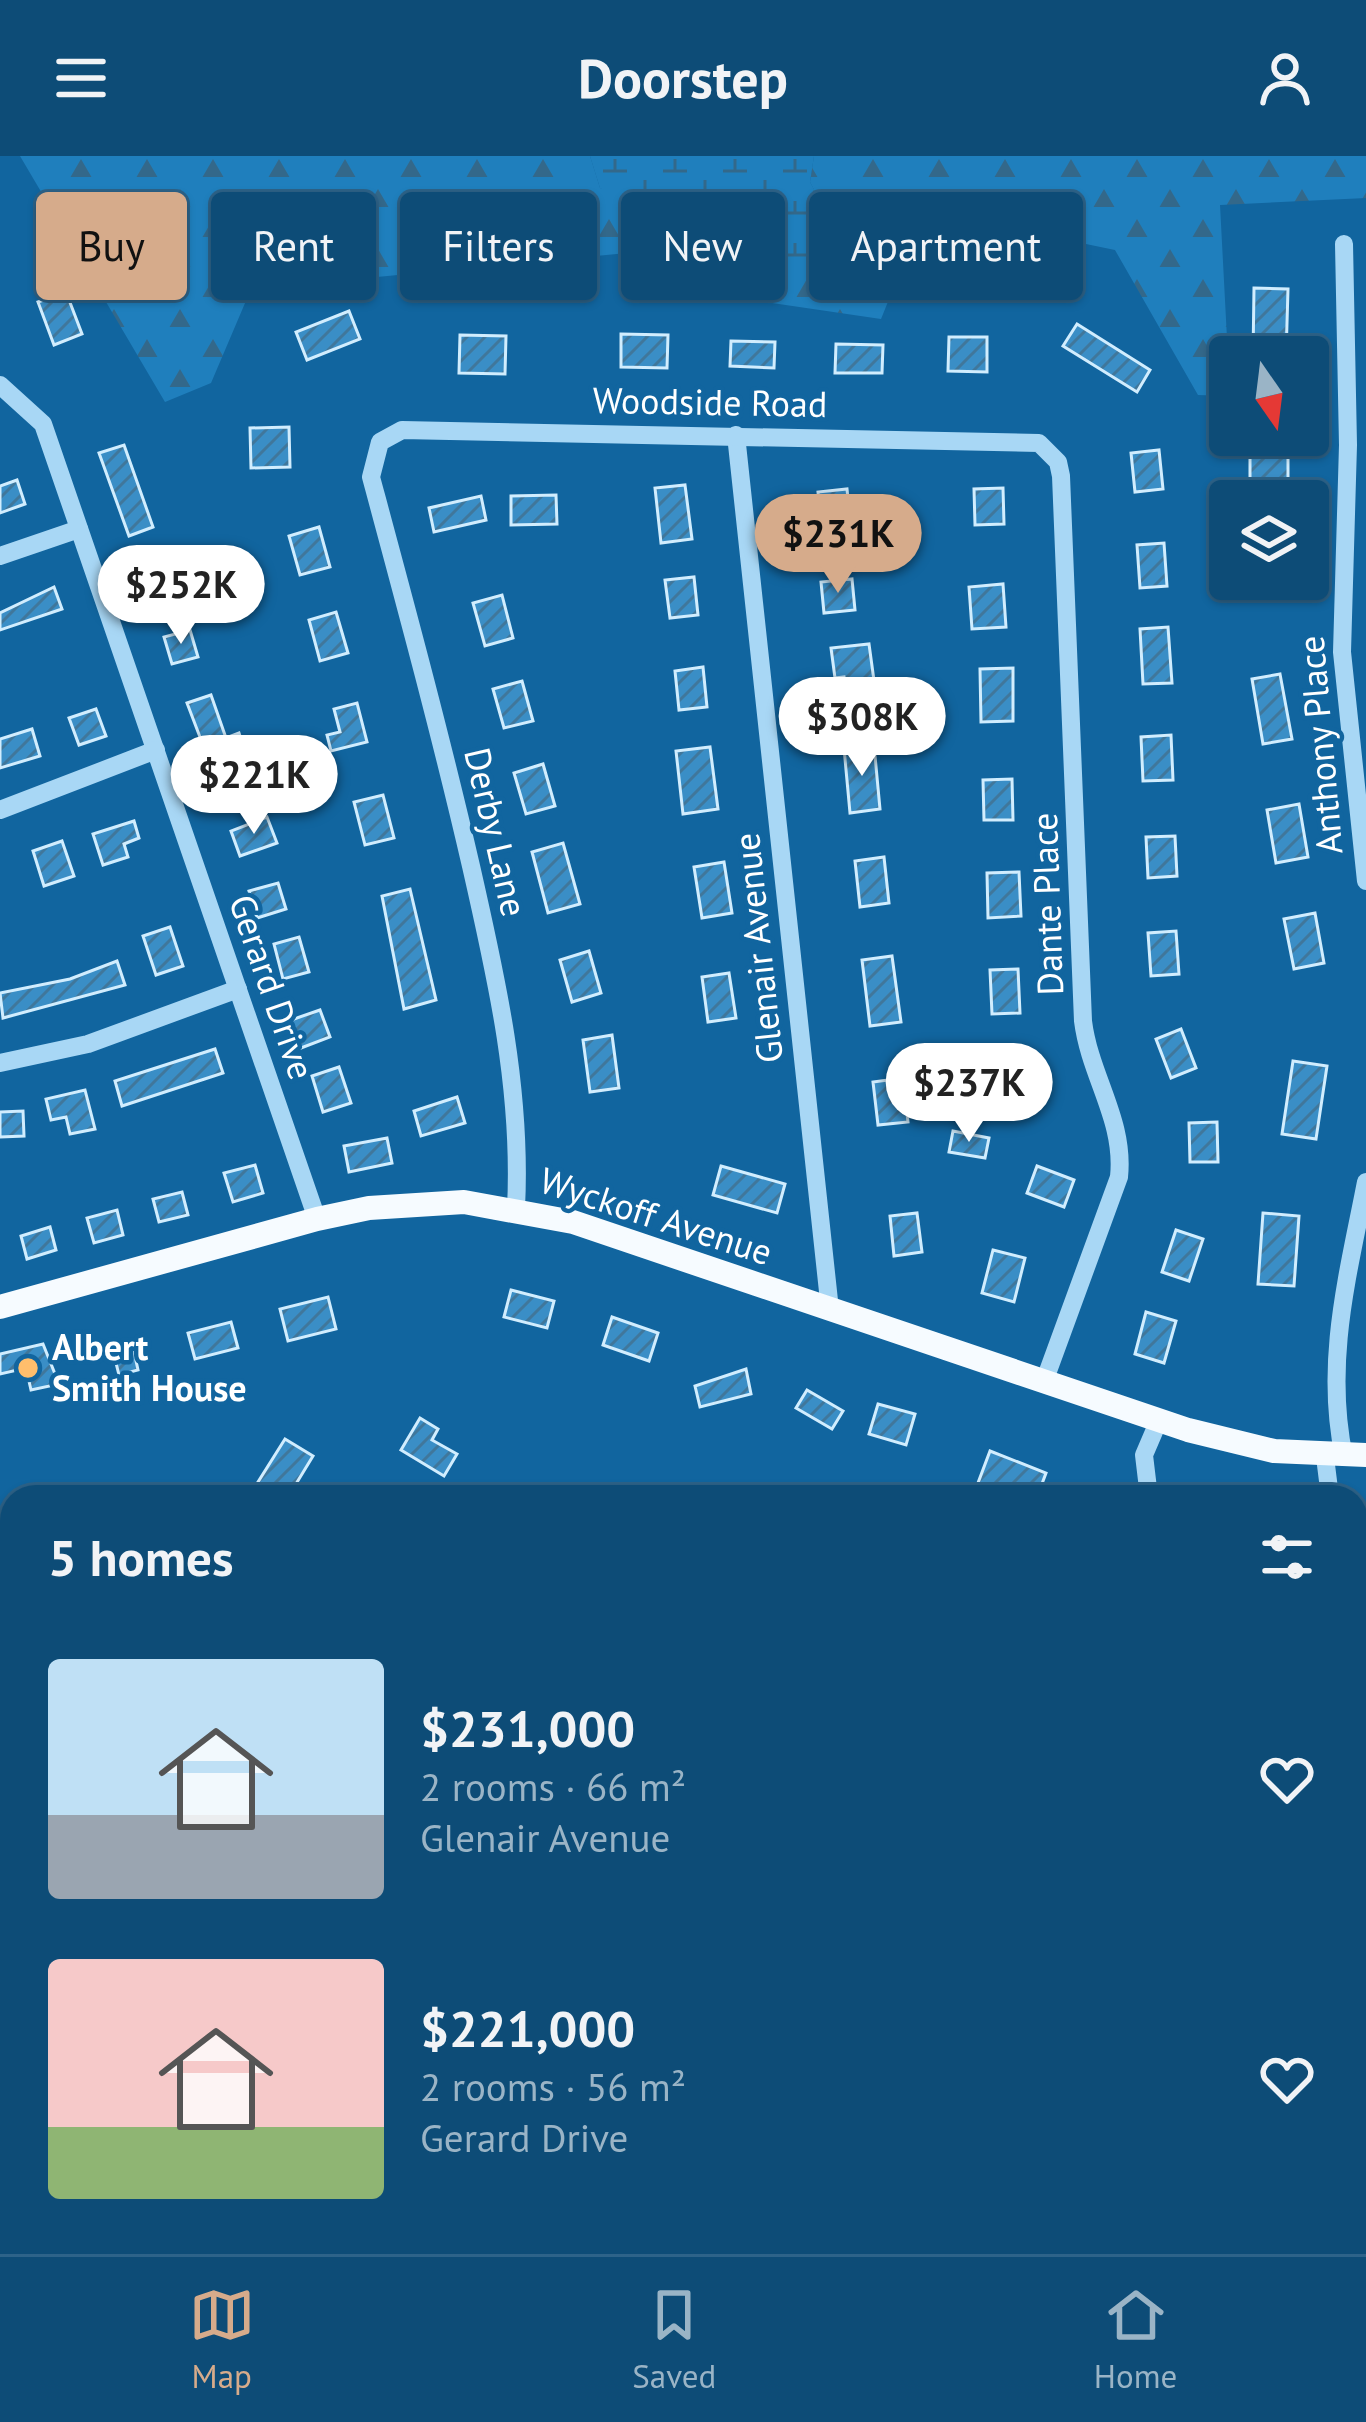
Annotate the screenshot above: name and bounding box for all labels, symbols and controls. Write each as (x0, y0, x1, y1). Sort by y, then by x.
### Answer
text: Doorstep (578, 43, 788, 113)
icon: menu (48, 45, 114, 111)
icon: person (1252, 45, 1318, 111)
chip: Buy (36, 192, 187, 300)
chip: Rent (211, 192, 376, 300)
chip: Filters (400, 192, 597, 300)
chip: New (621, 192, 785, 300)
chip: Apartment (809, 192, 1083, 300)
north arrow (1209, 336, 1329, 456)
map controls (1209, 336, 1329, 600)
street label: Woodside Road (592, 376, 828, 427)
button: layers (1209, 480, 1329, 600)
pin: $231K (754, 494, 922, 596)
text: $231K (782, 507, 894, 558)
pin: $252K (97, 545, 265, 647)
text: $252K (125, 558, 237, 609)
street label: Anthony Place (1287, 634, 1352, 856)
pin: $308K (778, 677, 946, 779)
text: $308K (806, 690, 918, 741)
pin: $221K (170, 735, 338, 837)
street label: Derby Lane (454, 743, 539, 921)
text: $221K (198, 748, 310, 799)
street label: Dante Place (1020, 812, 1073, 996)
street label: Glenair Avenue (722, 831, 793, 1065)
street label: Gerard Drive (219, 888, 326, 1085)
pin: $237K (885, 1043, 1053, 1145)
text: $237K (913, 1056, 1025, 1107)
street label: Wyckoff Avenue (534, 1156, 778, 1275)
place label: Albert Smith House (52, 1323, 247, 1411)
marker: Albert Smith House (15, 1355, 41, 1381)
text: 5 homes (48, 1524, 234, 1590)
icon: filters (1254, 1524, 1320, 1590)
text: $231,000 (420, 1695, 635, 1761)
icon: home (144, 1707, 288, 1851)
icon: heart (1254, 1746, 1320, 1812)
text: 2 rooms · 66 m² (420, 1761, 686, 1812)
text: Glenair Avenue (420, 1812, 670, 1863)
text: $221,000 (420, 1995, 635, 2061)
icon: home (144, 2007, 288, 2151)
icon: heart (1254, 2046, 1320, 2112)
text: 2 rooms · 56 m² (420, 2061, 686, 2112)
text: Gerard Drive (420, 2112, 628, 2163)
tab: Map (189, 2282, 255, 2397)
tab: Saved (632, 2282, 716, 2397)
tab: Home (1094, 2282, 1177, 2397)

